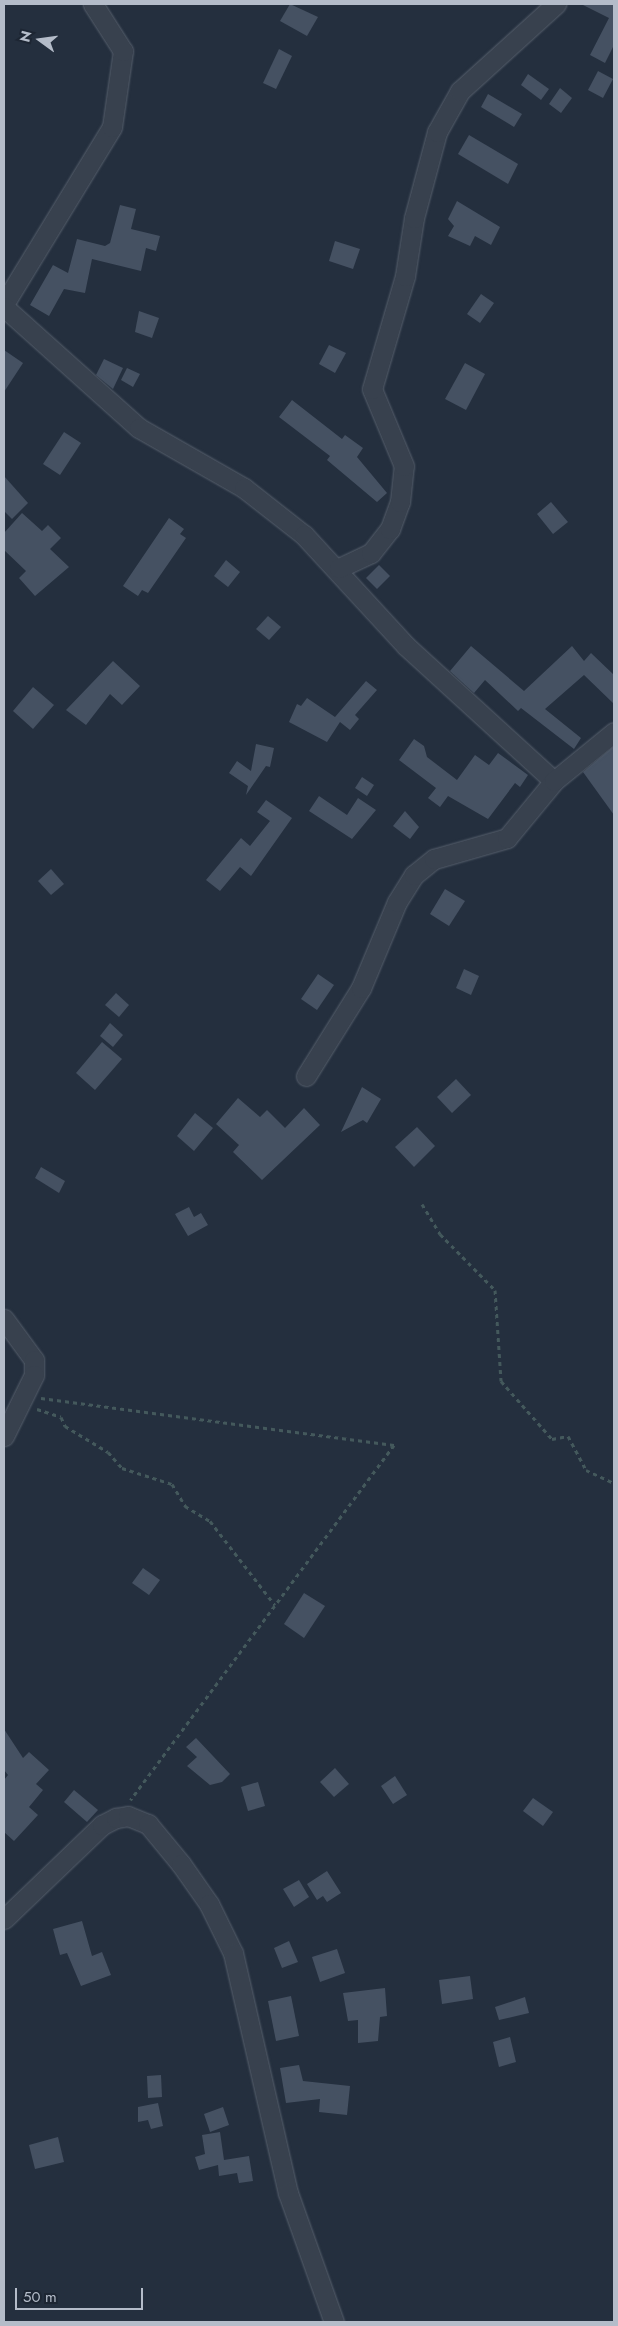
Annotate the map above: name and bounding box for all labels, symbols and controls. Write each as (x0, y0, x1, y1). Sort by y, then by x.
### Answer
north arrow (15, 15, 65, 65)
text: N (14, 29, 36, 44)
scale bar (18, 2278, 145, 2310)
text: 50 m (23, 2286, 57, 2308)

